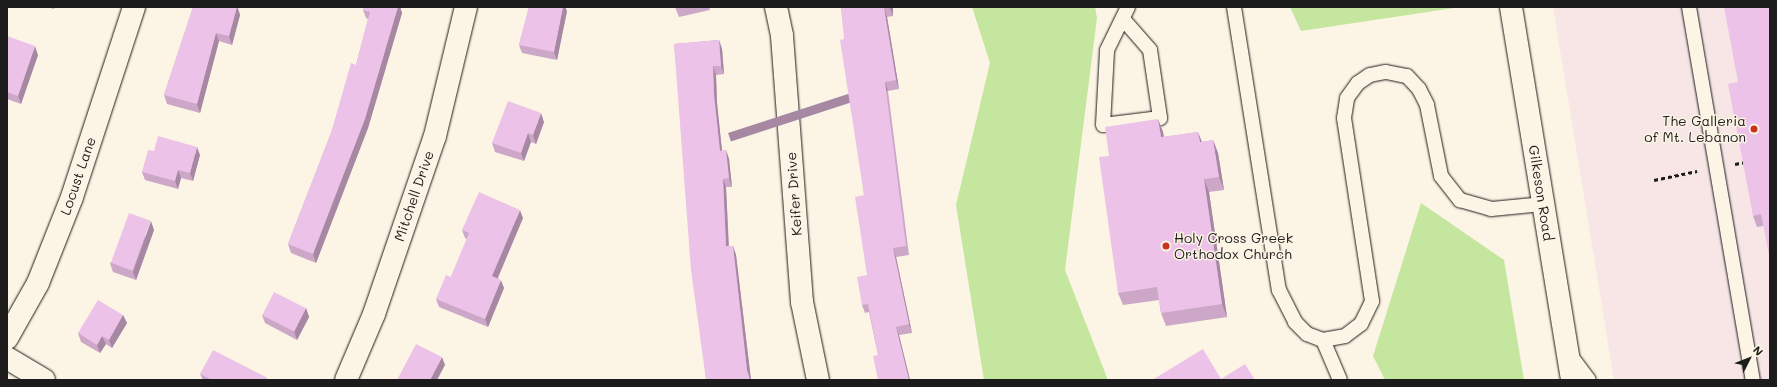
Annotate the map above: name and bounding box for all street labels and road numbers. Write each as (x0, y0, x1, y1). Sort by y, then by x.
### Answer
street label: Locust Lane (57, 135, 99, 217)
street label: Gilkeson Road (1525, 144, 1557, 242)
street label: Mitchell Drive (391, 148, 437, 244)
street label: Keifer Drive (783, 151, 805, 237)

